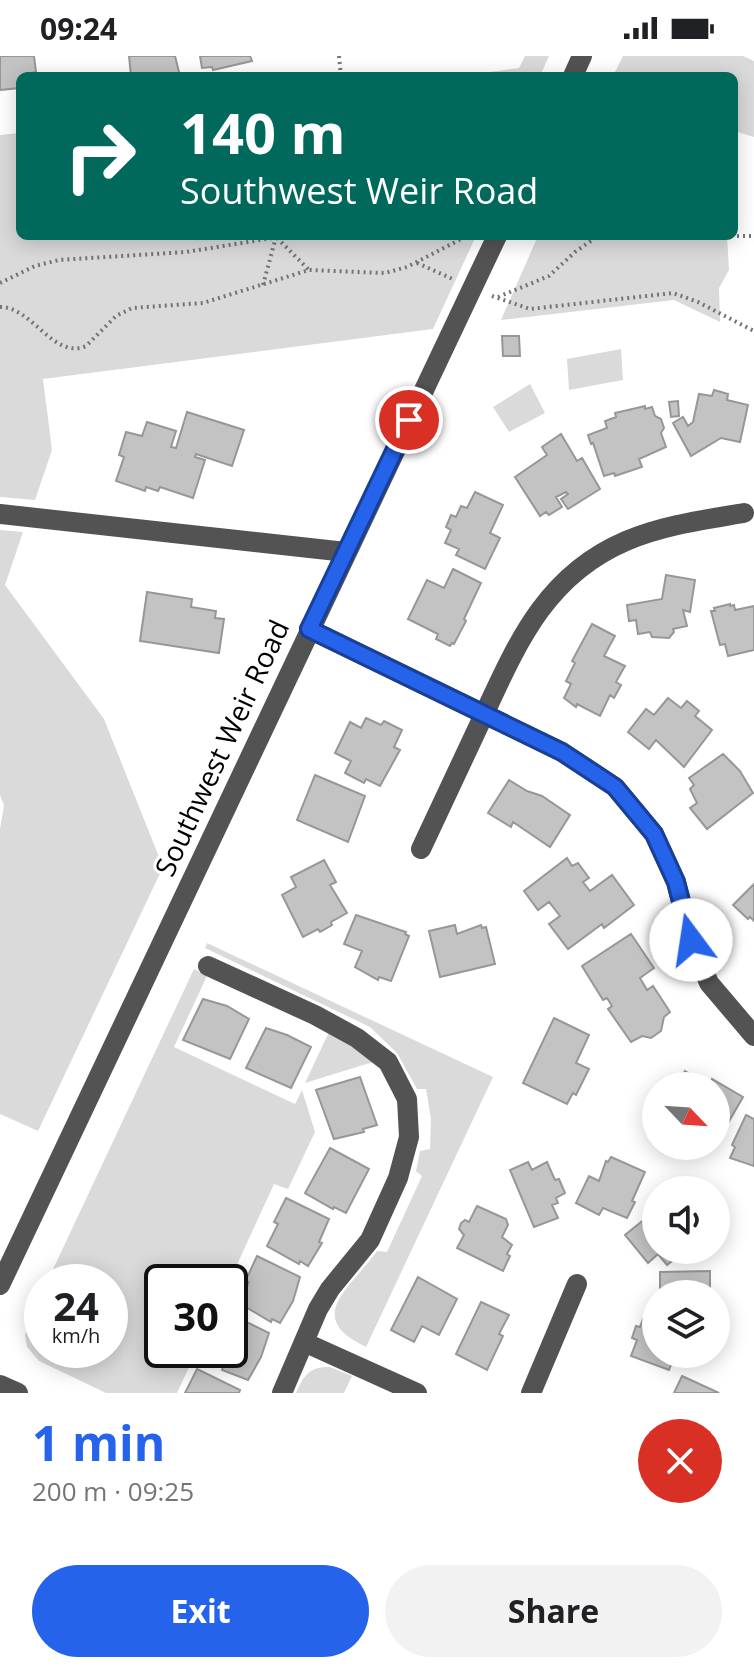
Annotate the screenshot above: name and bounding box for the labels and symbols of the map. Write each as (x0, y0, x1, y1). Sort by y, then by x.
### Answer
pin (375, 386, 443, 454)
street label: Southwest Weir Road (145, 613, 297, 882)
position arrow (649, 898, 733, 982)
north arrow (642, 1072, 730, 1160)
speed limit sign: 30 (144, 1264, 248, 1368)

